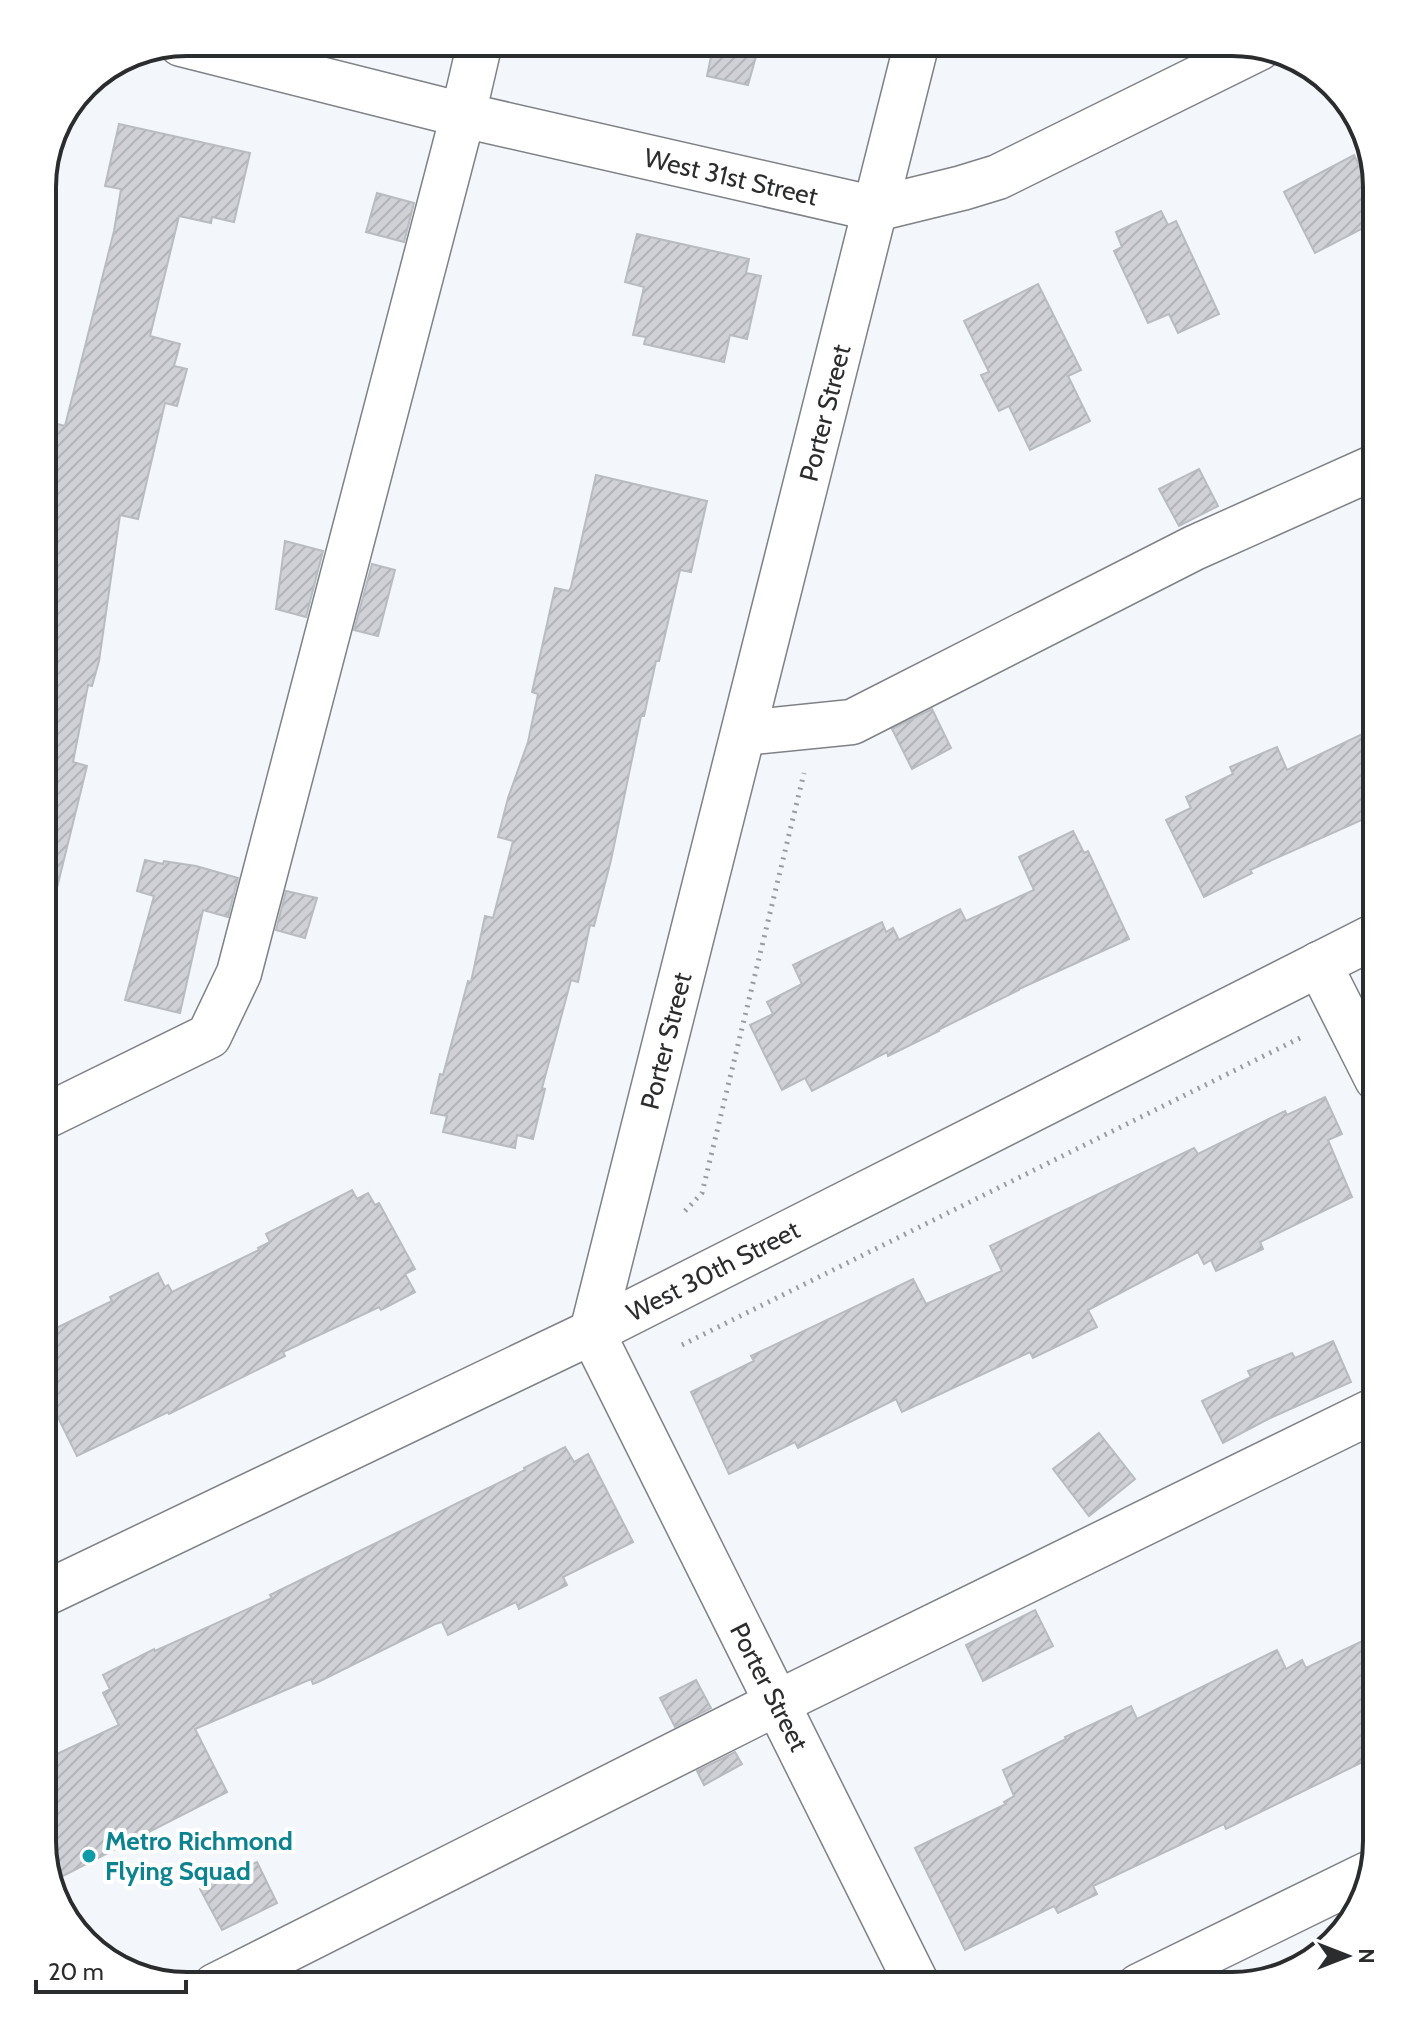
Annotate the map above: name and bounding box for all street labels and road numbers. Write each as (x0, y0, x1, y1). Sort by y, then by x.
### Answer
street label: West 31st Street (641, 142, 821, 213)
street label: Porter Street (793, 341, 858, 485)
street label: Porter Street (634, 969, 699, 1113)
street label: West 30th Street (621, 1214, 805, 1328)
street label: Porter Street (723, 1617, 815, 1757)

